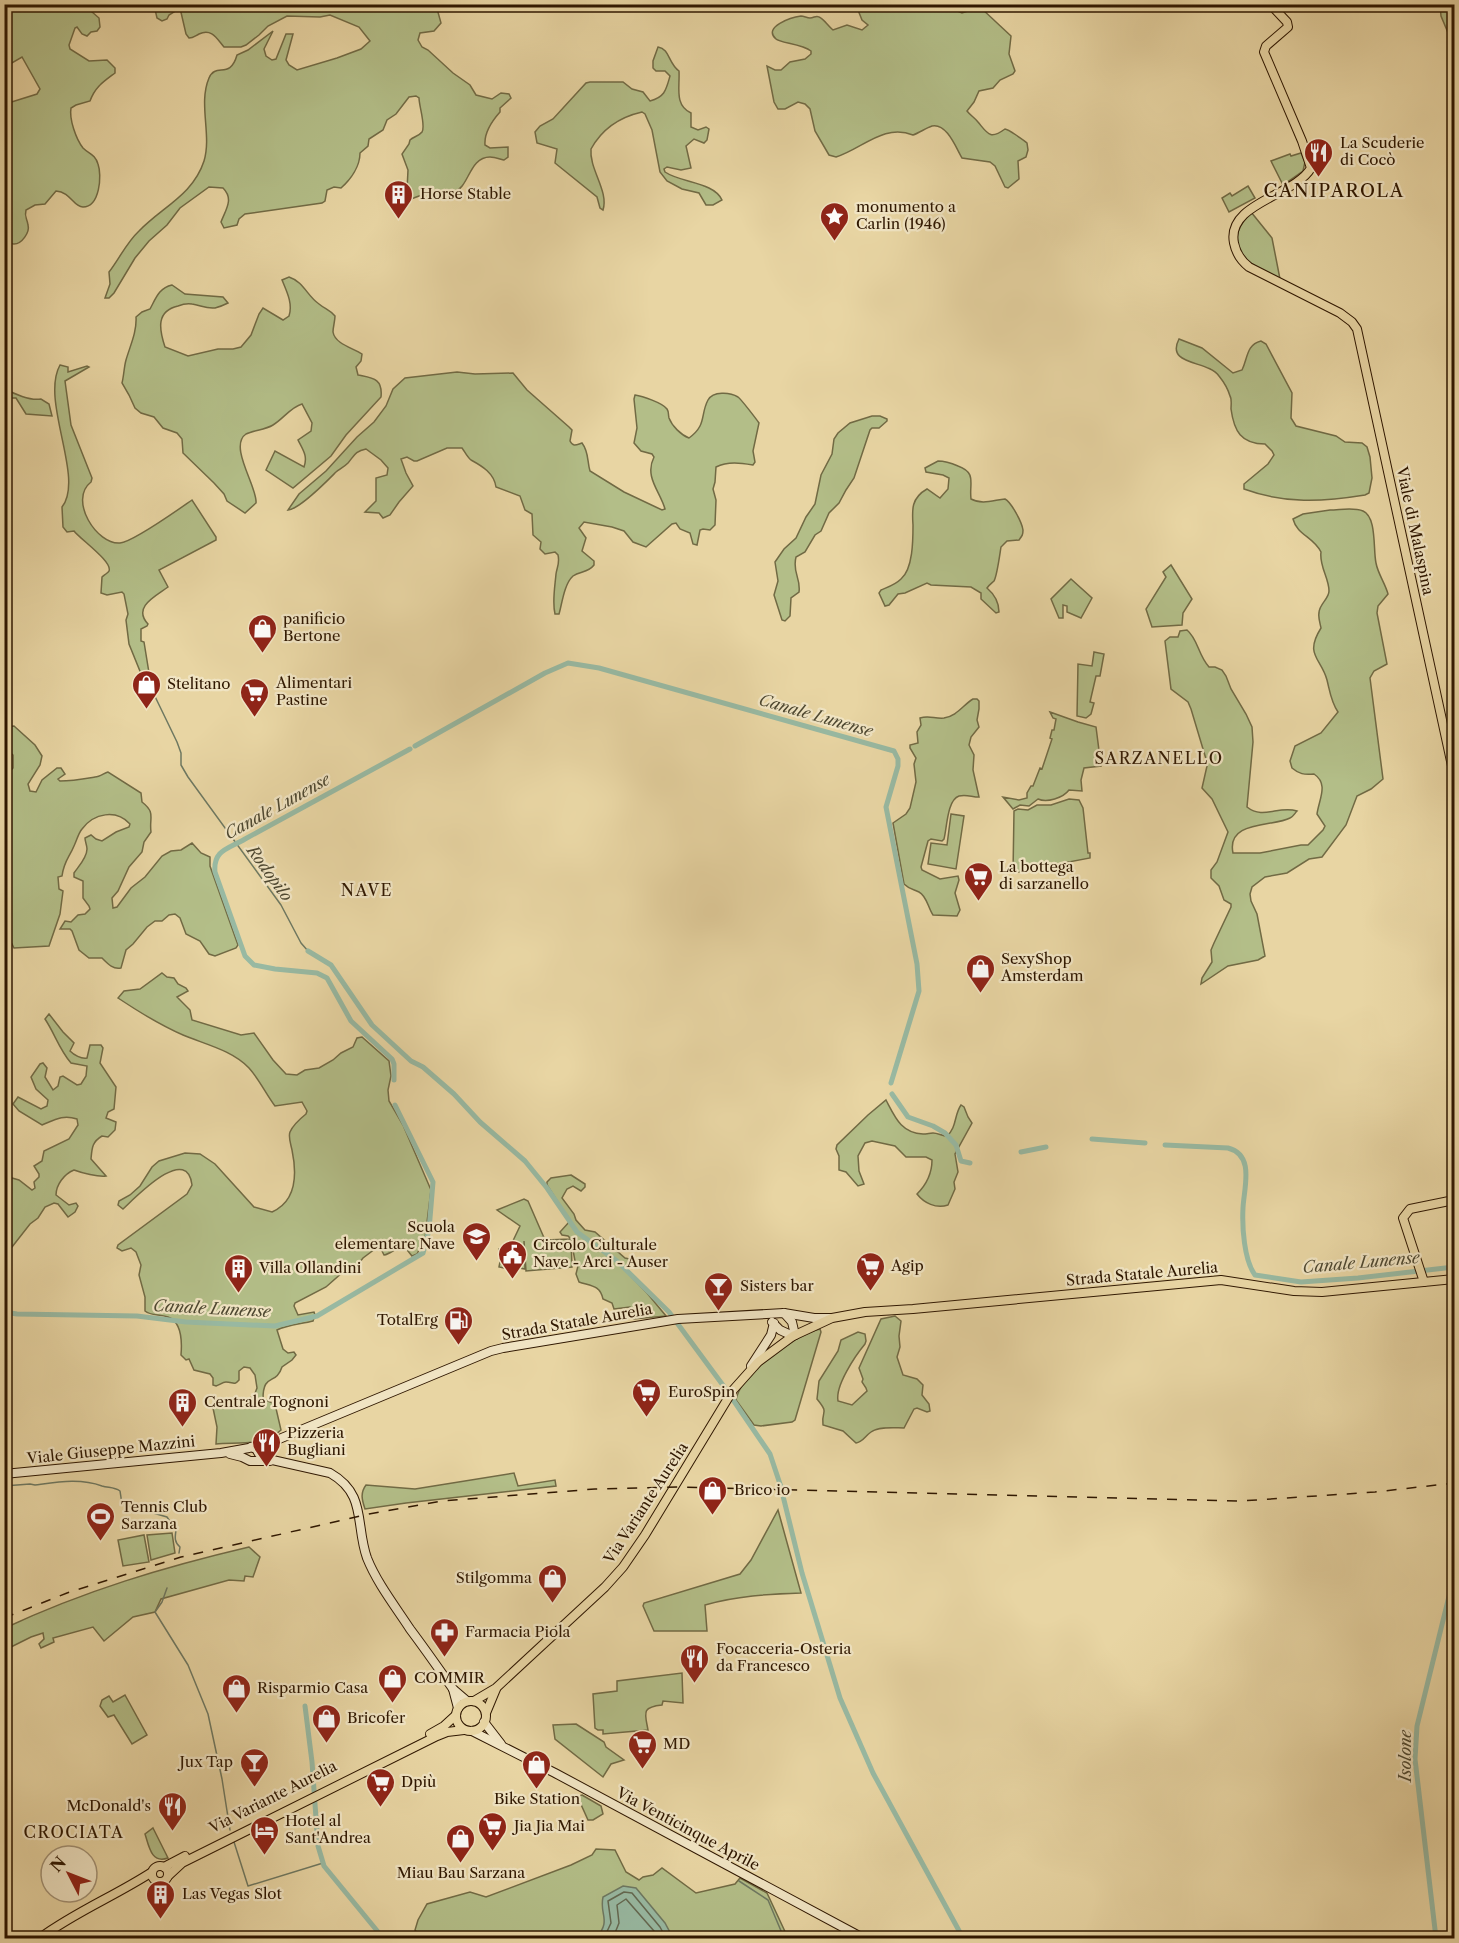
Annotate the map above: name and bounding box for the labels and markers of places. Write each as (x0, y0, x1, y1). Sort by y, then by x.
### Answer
place label: La Scuderie di Cocò (1340, 133, 1424, 169)
restaurant icon: La Scuderie di Cocò (1303, 136, 1335, 178)
building icon: Horse Stable (383, 178, 415, 220)
place label: Horse Stable (420, 184, 511, 203)
place label: monumento a Carlin (1946) (856, 197, 956, 233)
place icon: monumento a Carlin (1946) (819, 200, 851, 242)
place label: panificio Bertone (283, 609, 345, 645)
shop icon: panificio Bertone (246, 612, 278, 654)
shop icon: Stelitano (130, 668, 162, 710)
place label: Alimentari Pastine (275, 673, 352, 709)
place label: Stelitano (167, 674, 231, 693)
supermarket icon: Alimentari Pastine (239, 676, 271, 718)
place label: La bottega di sarzanello (999, 857, 1089, 893)
supermarket icon: La bottega di sarzanello (962, 860, 994, 902)
place label: SexyShop Amsterdam (1000, 949, 1083, 985)
shop icon: SexyShop Amsterdam (964, 952, 996, 994)
place label: Scuola elementare Nave (335, 1217, 455, 1253)
school or university icon: Scuola elementare Nave (460, 1220, 492, 1262)
place label: Circolo Culturale Nave - Arci - Auser (533, 1235, 669, 1271)
public building icon: Circolo Culturale Nave - Arci - Auser (496, 1238, 528, 1280)
supermarket icon: Agip (854, 1250, 886, 1292)
building icon: Villa Ollandini (222, 1252, 254, 1294)
place label: Agip (890, 1256, 924, 1275)
place label: Villa Ollandini (258, 1258, 362, 1277)
bar icon: Sisters bar (703, 1270, 735, 1312)
place label: Sisters bar (740, 1276, 815, 1295)
fuel station icon: TotalErg (443, 1304, 475, 1346)
place label: TotalErg (377, 1310, 438, 1329)
supermarket icon: EuroSpin (631, 1376, 663, 1418)
place label: EuroSpin (668, 1382, 736, 1401)
building icon: Centrale Tognoni (167, 1386, 199, 1428)
place label: Centrale Tognoni (204, 1392, 329, 1411)
place label: Pizzeria Bugliani (287, 1423, 346, 1459)
restaurant icon: Pizzeria Bugliani (250, 1426, 282, 1468)
shop icon: Brico io (697, 1474, 729, 1516)
place label: Brico io (734, 1480, 790, 1499)
place label: Tennis Club Sarzana (121, 1497, 207, 1533)
sports icon: Tennis Club Sarzana (84, 1500, 116, 1542)
shop icon: Stilgomma (537, 1562, 569, 1604)
place label: Stilgomma (456, 1568, 532, 1587)
pharmacy icon: Farmacia Piola (428, 1616, 460, 1658)
place label: Farmacia Piola (465, 1622, 571, 1641)
place label: Focacceria-Osteria da Francesco (716, 1639, 851, 1675)
restaurant icon: Focacceria-Osteria da Francesco (679, 1642, 711, 1684)
shop icon: COMMIR (377, 1662, 409, 1704)
place label: COMMIR (414, 1668, 486, 1687)
shop icon: Risparmio Casa (220, 1672, 252, 1714)
place label: Risparmio Casa (257, 1678, 368, 1697)
shop icon: Bricofer (310, 1702, 342, 1744)
place label: Bricofer (347, 1708, 406, 1727)
supermarket icon: MD (626, 1728, 658, 1770)
place label: MD (663, 1734, 690, 1753)
bar icon: Jux Tap (238, 1746, 270, 1788)
shop icon: Bike Station (521, 1748, 553, 1790)
place label: Jux Tap (177, 1752, 233, 1771)
supermarket icon: Dpiù (364, 1766, 396, 1808)
place label: Dpiù (401, 1772, 436, 1791)
place label: Bike Station (494, 1789, 581, 1808)
restaurant icon: McDonald's (156, 1790, 188, 1832)
place label: McDonald's (66, 1796, 151, 1815)
supermarket icon: Jia Jia Mai (477, 1810, 509, 1852)
place label: Hotel al Sant'Andrea (285, 1811, 371, 1847)
hotel icon: Hotel al Sant'Andrea (248, 1814, 280, 1856)
place label: Jia Jia Mai (512, 1816, 585, 1835)
shop icon: Miau Bau Sarzana (445, 1822, 477, 1864)
place label: Miau Bau Sarzana (397, 1863, 525, 1882)
building icon: Las Vegas Slot (145, 1878, 177, 1920)
place label: Las Vegas Slot (182, 1884, 283, 1903)

